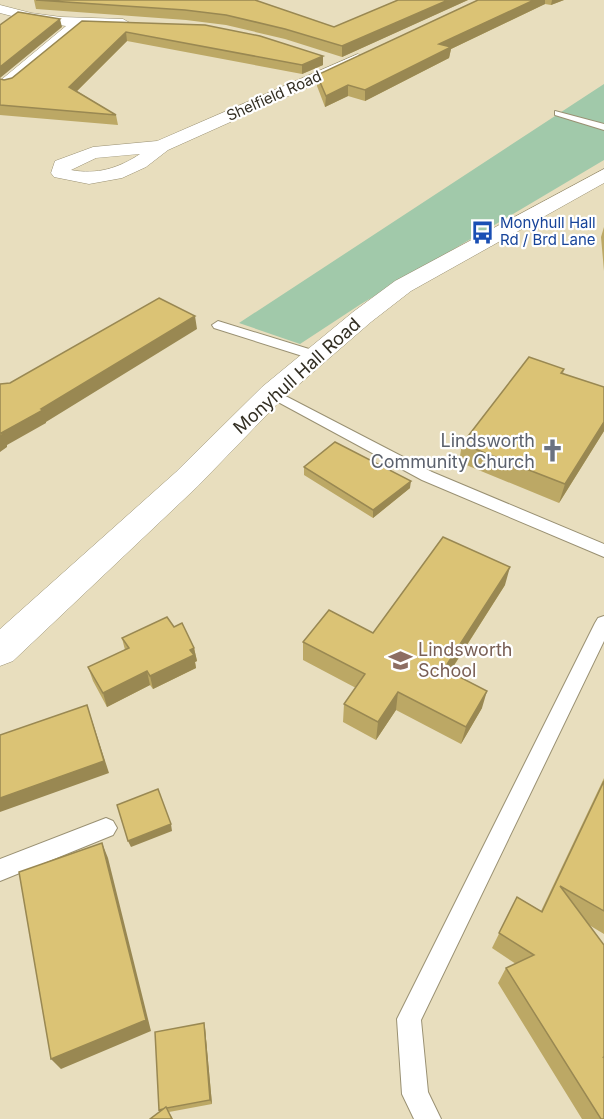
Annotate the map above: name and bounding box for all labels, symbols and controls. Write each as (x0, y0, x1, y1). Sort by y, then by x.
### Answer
street label: Shelfield Road (223, 66, 324, 125)
place label: Monyhull Hall Rd / Brd Lane (500, 213, 596, 249)
bus stop icon: Monyhull Hall Rd / Brd Lane (469, 219, 495, 245)
street label: Monyhull Hall Road (229, 313, 364, 438)
place label: Lindsworth Community Church (371, 430, 535, 472)
church icon: Lindsworth Community Church (540, 438, 566, 464)
place label: Lindsworth School (418, 639, 512, 681)
school or university icon: Lindsworth School (387, 647, 413, 673)

